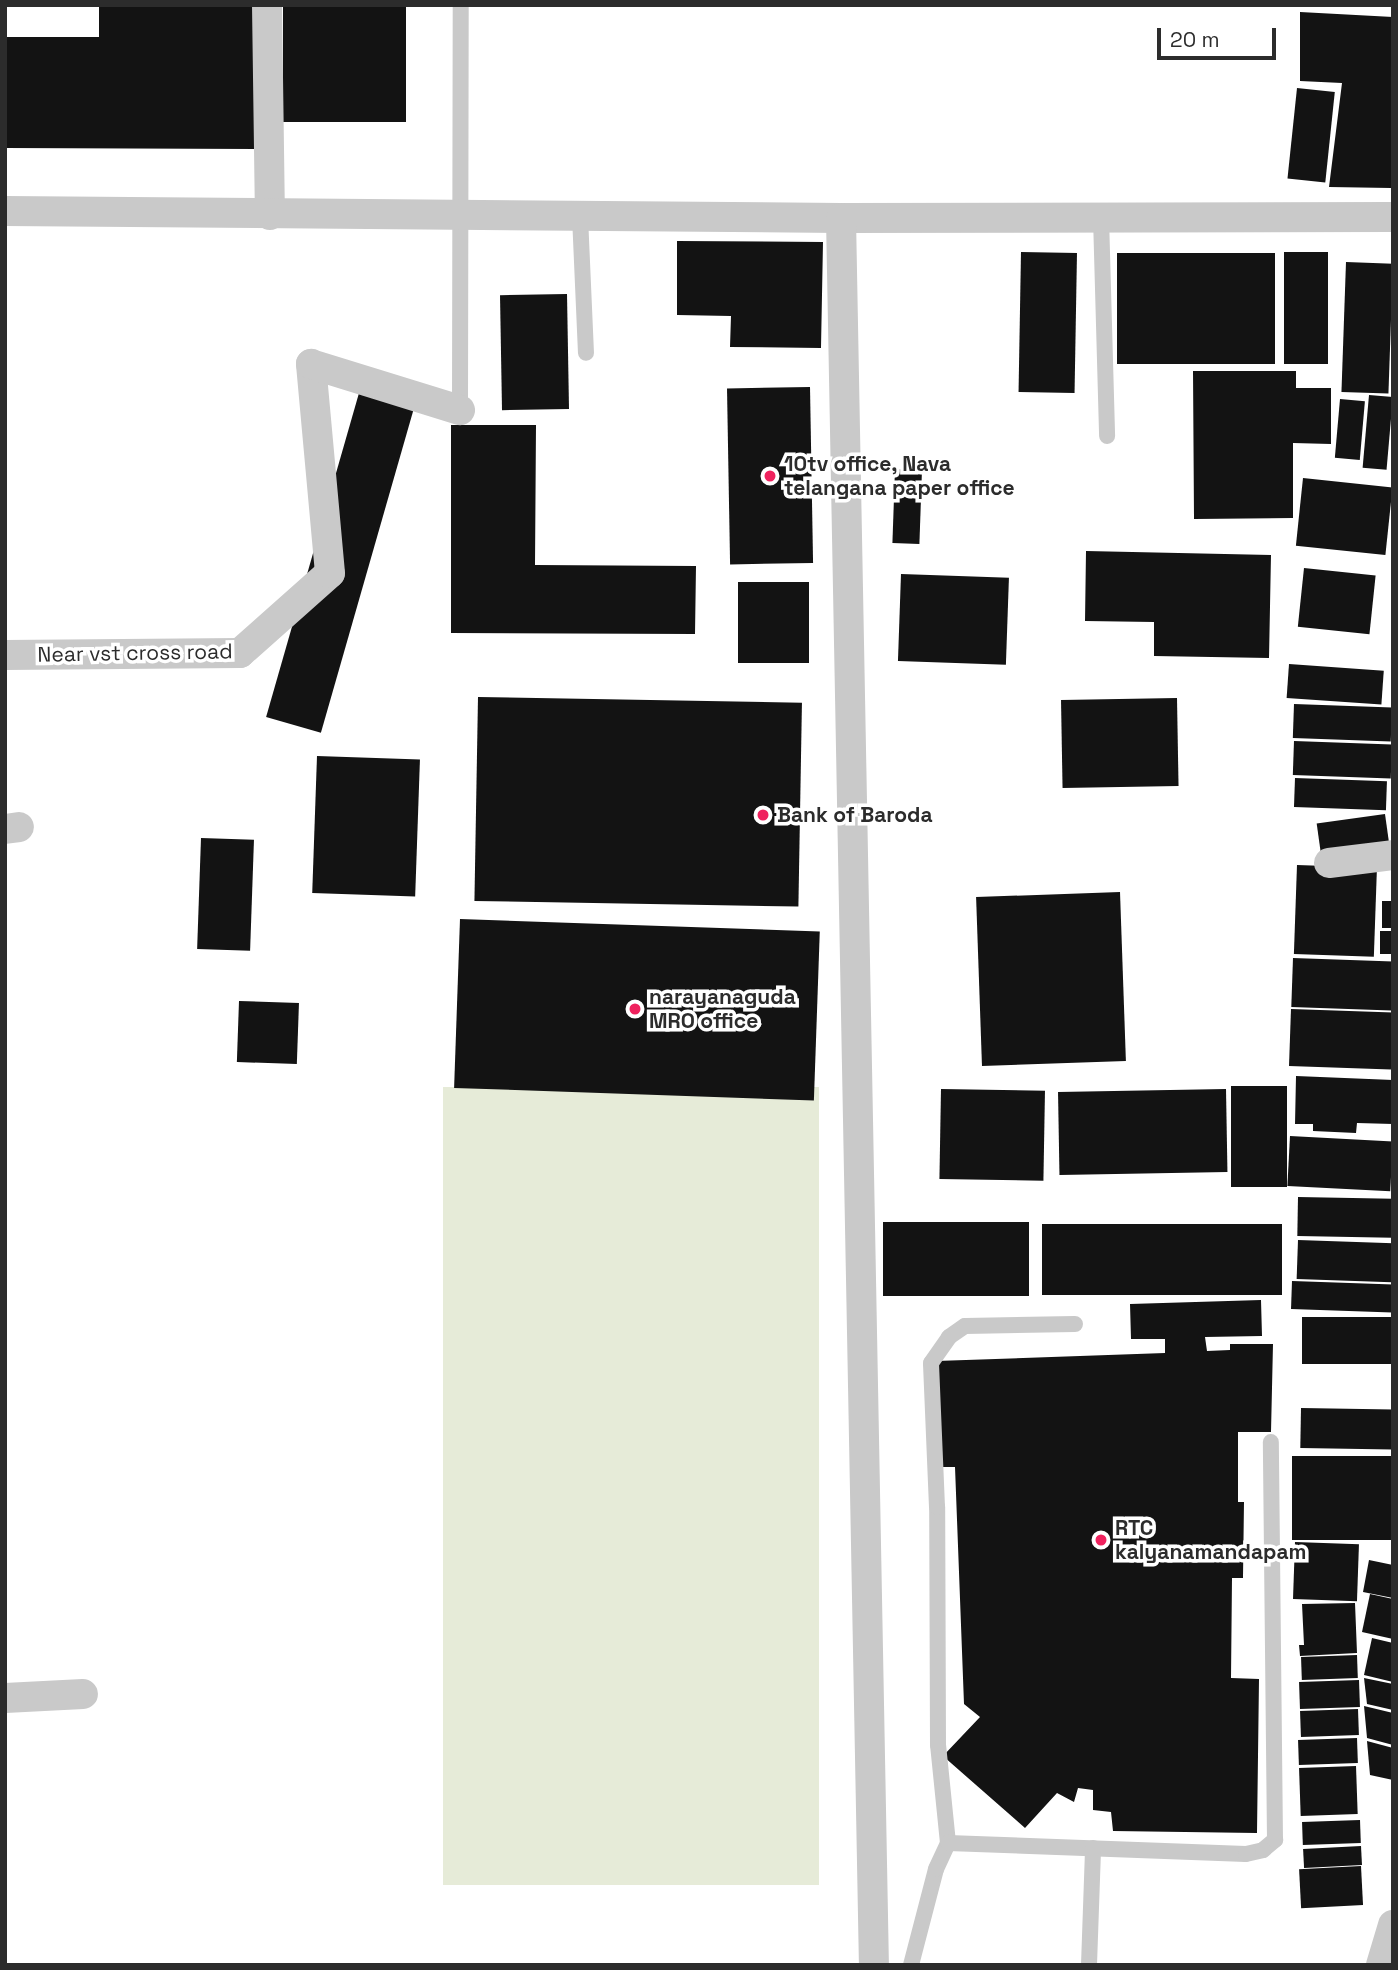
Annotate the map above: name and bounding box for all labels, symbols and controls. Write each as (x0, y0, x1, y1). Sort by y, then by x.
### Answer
scale bar (1160, 14, 1279, 58)
text: 20 m (1170, 26, 1220, 53)
place label: 10tv office, Nava telangana paper office (784, 451, 1015, 501)
marker: 10tv office, Nava telangana paper office (762, 468, 778, 484)
street label: Near vst cross road (37, 639, 233, 667)
place label: Bank of Baroda (777, 802, 933, 828)
marker: Bank of Baroda (755, 807, 771, 823)
place label: narayanaguda MRO office (649, 984, 796, 1034)
marker: narayanaguda MRO office (627, 1001, 643, 1017)
place label: RTC kalyanamandapam (1115, 1515, 1307, 1565)
marker: RTC kalyanamandapam (1093, 1532, 1109, 1548)

